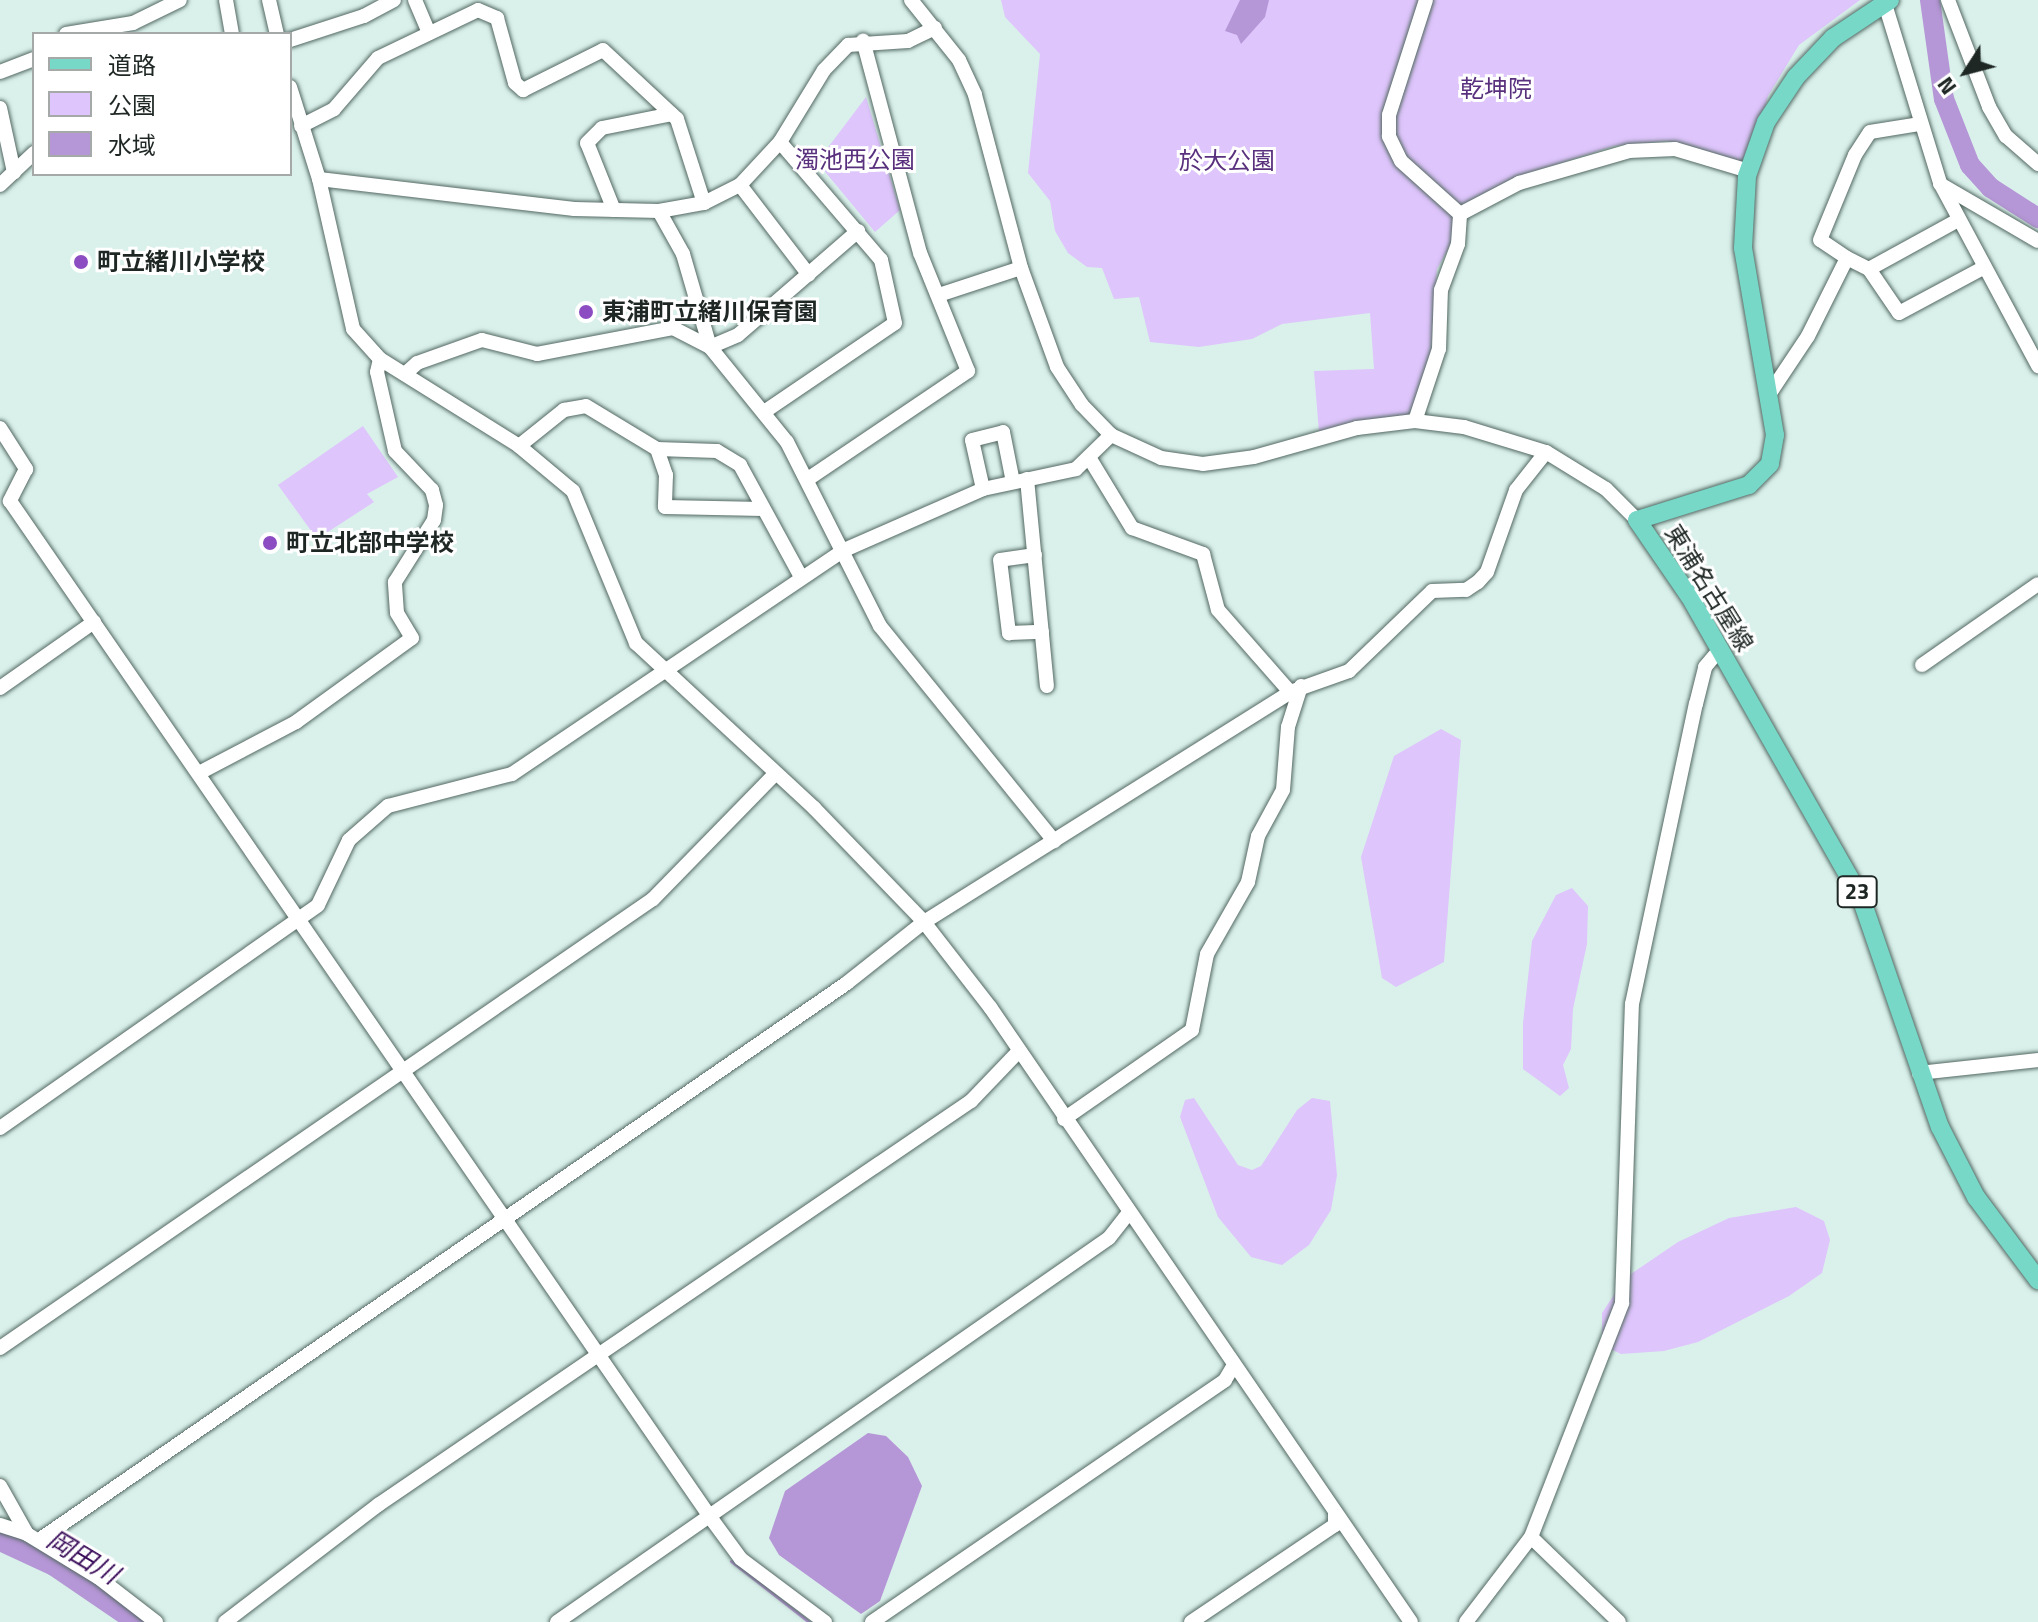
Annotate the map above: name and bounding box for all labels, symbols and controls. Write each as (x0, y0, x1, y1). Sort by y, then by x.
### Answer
legend (32, 32, 292, 176)
north arrow (1926, 32, 2006, 112)
text: 道路 (108, 47, 156, 83)
text: N (1928, 70, 1965, 102)
park label: 乾坤院 (1460, 75, 1532, 103)
text: 公園 (108, 87, 156, 123)
text: 水域 (108, 127, 156, 163)
park label: 濁池西公園 (795, 146, 915, 174)
park label: 於大公園 (1179, 147, 1275, 175)
place label: 町立緒川小学校 (97, 248, 265, 276)
marker: 町立緒川小学校 (72, 253, 90, 271)
place label: 東浦町立緒川保育園 (602, 298, 818, 326)
marker: 東浦町立緒川保育園 (577, 303, 595, 321)
street label: 東浦名古屋線 (1659, 519, 1759, 657)
place label: 町立北部中学校 (286, 529, 454, 557)
marker: 町立北部中学校 (261, 534, 279, 552)
road number: 23 (1835, 874, 1879, 910)
water label: 岡田川 (42, 1524, 124, 1590)

